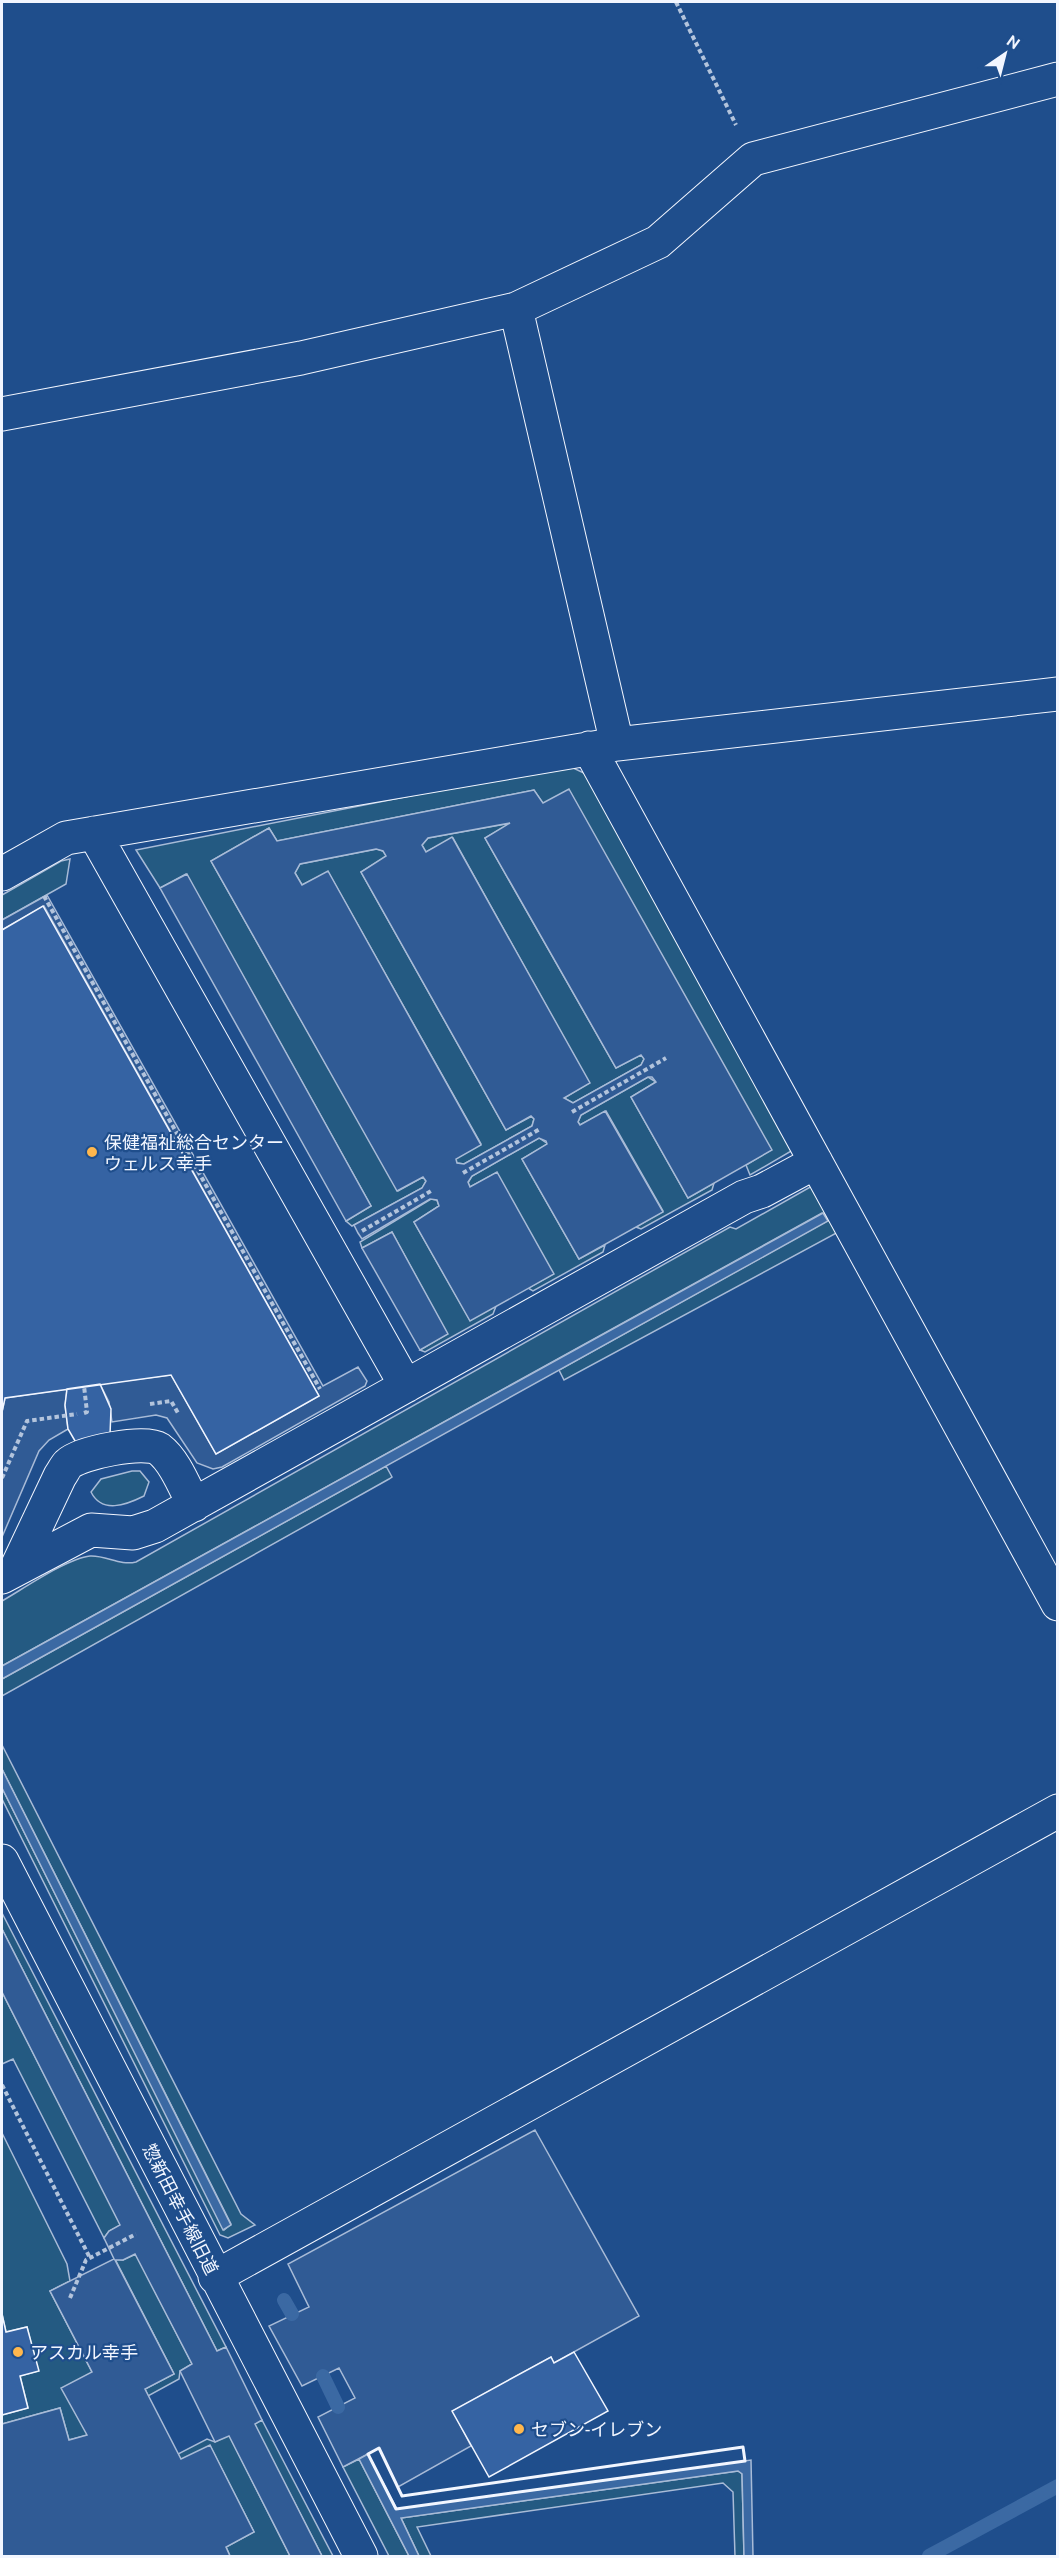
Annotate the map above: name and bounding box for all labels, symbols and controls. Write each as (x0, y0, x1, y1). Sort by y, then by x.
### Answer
north arrow (975, 24, 1035, 84)
text: N (1004, 31, 1024, 53)
place label: 保健福祉総合センター ウェルス幸手 (104, 1132, 284, 1173)
marker: 保健福祉総合センター ウェルス幸手 (85, 1145, 99, 1159)
street label: 惣新田幸手線旧道 (139, 2140, 223, 2278)
place label: アスカル幸手 (30, 2342, 138, 2362)
marker: アスカル幸手 (11, 2345, 25, 2359)
place label: セブン-イレブン (531, 2419, 662, 2439)
marker: セブン-イレブン (512, 2422, 526, 2436)

